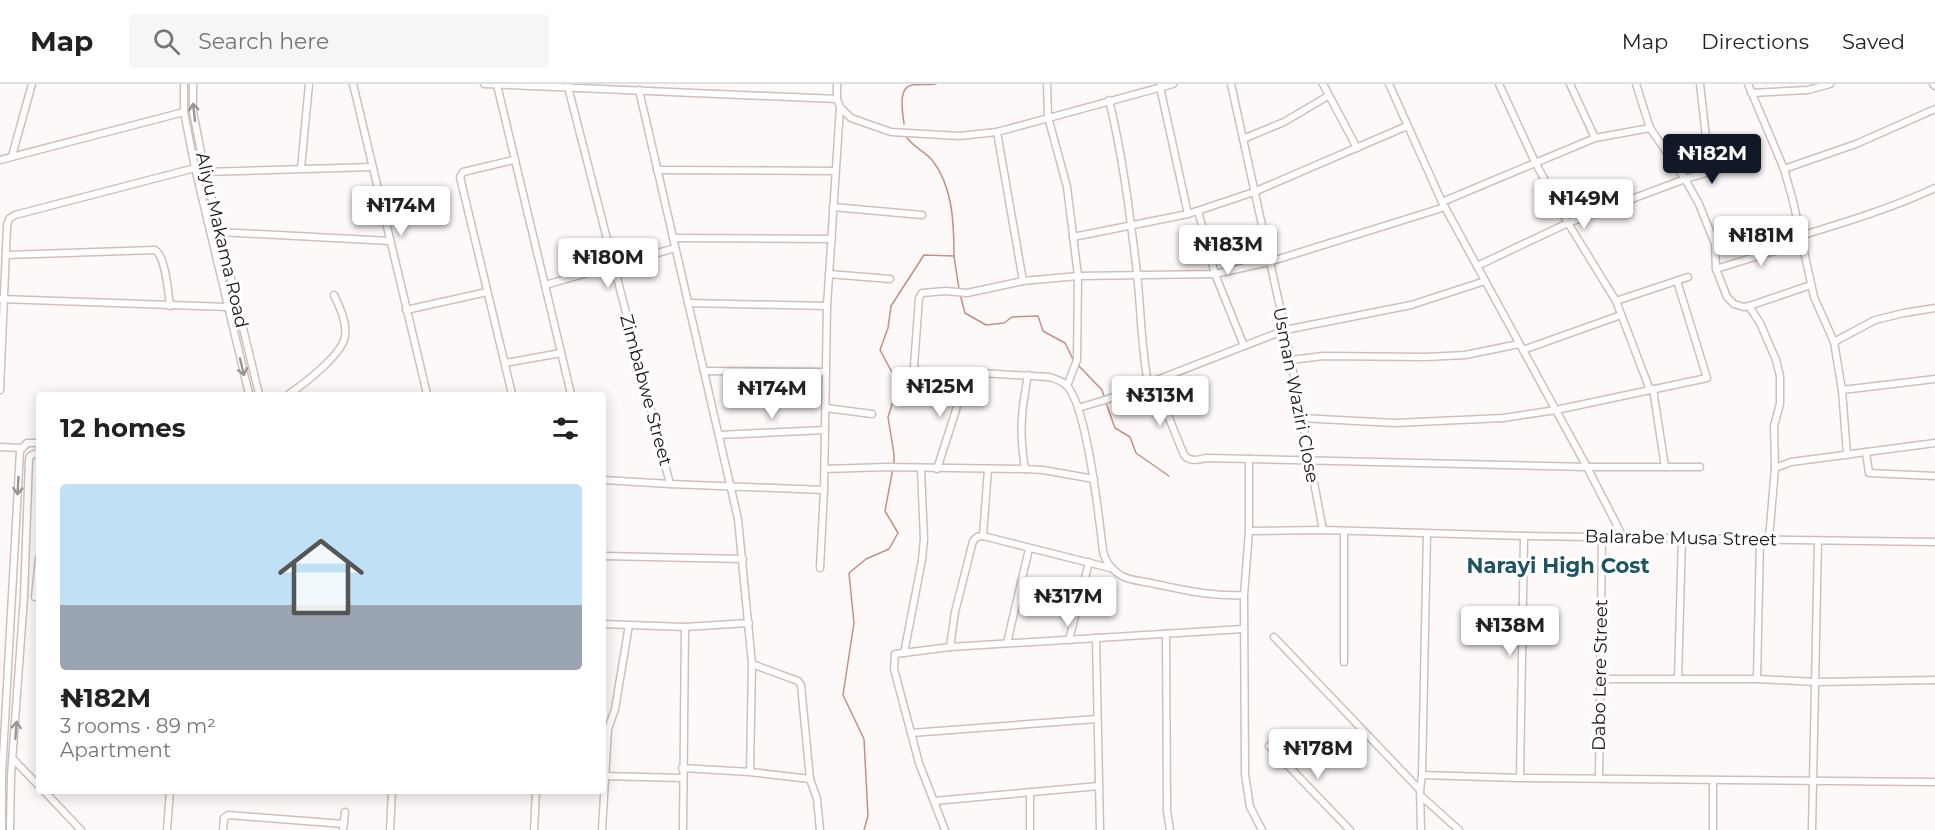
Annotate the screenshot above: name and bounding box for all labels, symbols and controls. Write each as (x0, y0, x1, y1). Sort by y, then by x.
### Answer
search box (129, 14, 549, 68)
text: Map (30, 24, 93, 58)
icon: search (150, 25, 183, 58)
text: Search here (198, 28, 329, 55)
text: Map (1622, 29, 1668, 54)
text: Directions (1701, 29, 1809, 54)
text: Saved (1842, 29, 1905, 54)
one-way arrow (188, 103, 199, 123)
pin: ₦182M (1670, 134, 1754, 185)
text: ₦182M (1677, 141, 1747, 165)
street label: Aliyu Makama Road (191, 150, 253, 330)
pin: ₦149M (1542, 179, 1626, 230)
pin: ₦174M (359, 186, 443, 237)
text: ₦149M (1548, 186, 1620, 210)
text: ₦174M (366, 193, 436, 217)
pin: ₦181M (1719, 216, 1803, 267)
text: ₦181M (1728, 223, 1794, 247)
pin: ₦183M (1186, 225, 1270, 276)
text: ₦183M (1193, 232, 1263, 256)
pin: ₦180M (566, 238, 650, 289)
text: ₦180M (572, 245, 644, 269)
street label: Usman Waziri Close (1268, 305, 1324, 485)
street label: Zimbabwe Street (615, 312, 677, 468)
one-way arrow (237, 357, 249, 376)
pin: ₦125M (898, 367, 982, 418)
pin: ₦174M (730, 369, 814, 420)
text: ₦125M (906, 374, 974, 398)
text: ₦174M (737, 376, 807, 400)
pin: ₦313M (1118, 376, 1202, 427)
text: ₦313M (1126, 383, 1194, 407)
text: 12 homes (60, 412, 186, 444)
icon: filters (549, 412, 582, 445)
one-way arrow (13, 476, 24, 496)
icon: home (267, 523, 375, 631)
street label: Balarabe Musa Street (1585, 525, 1777, 551)
district label: Narayi High Cost (1466, 553, 1650, 578)
pin: ₦317M (1026, 577, 1110, 628)
text: ₦317M (1033, 584, 1103, 608)
street label: Dabo Lere Street (1588, 599, 1612, 751)
pin: ₦138M (1468, 606, 1552, 657)
text: ₦138M (1475, 613, 1545, 637)
text: ₦182M (60, 682, 151, 714)
text: 3 rooms · 89 m² (60, 714, 216, 738)
one-way arrow (10, 720, 21, 740)
pin: ₦178M (1276, 729, 1360, 780)
text: ₦178M (1283, 736, 1353, 760)
text: Apartment (60, 738, 171, 762)

